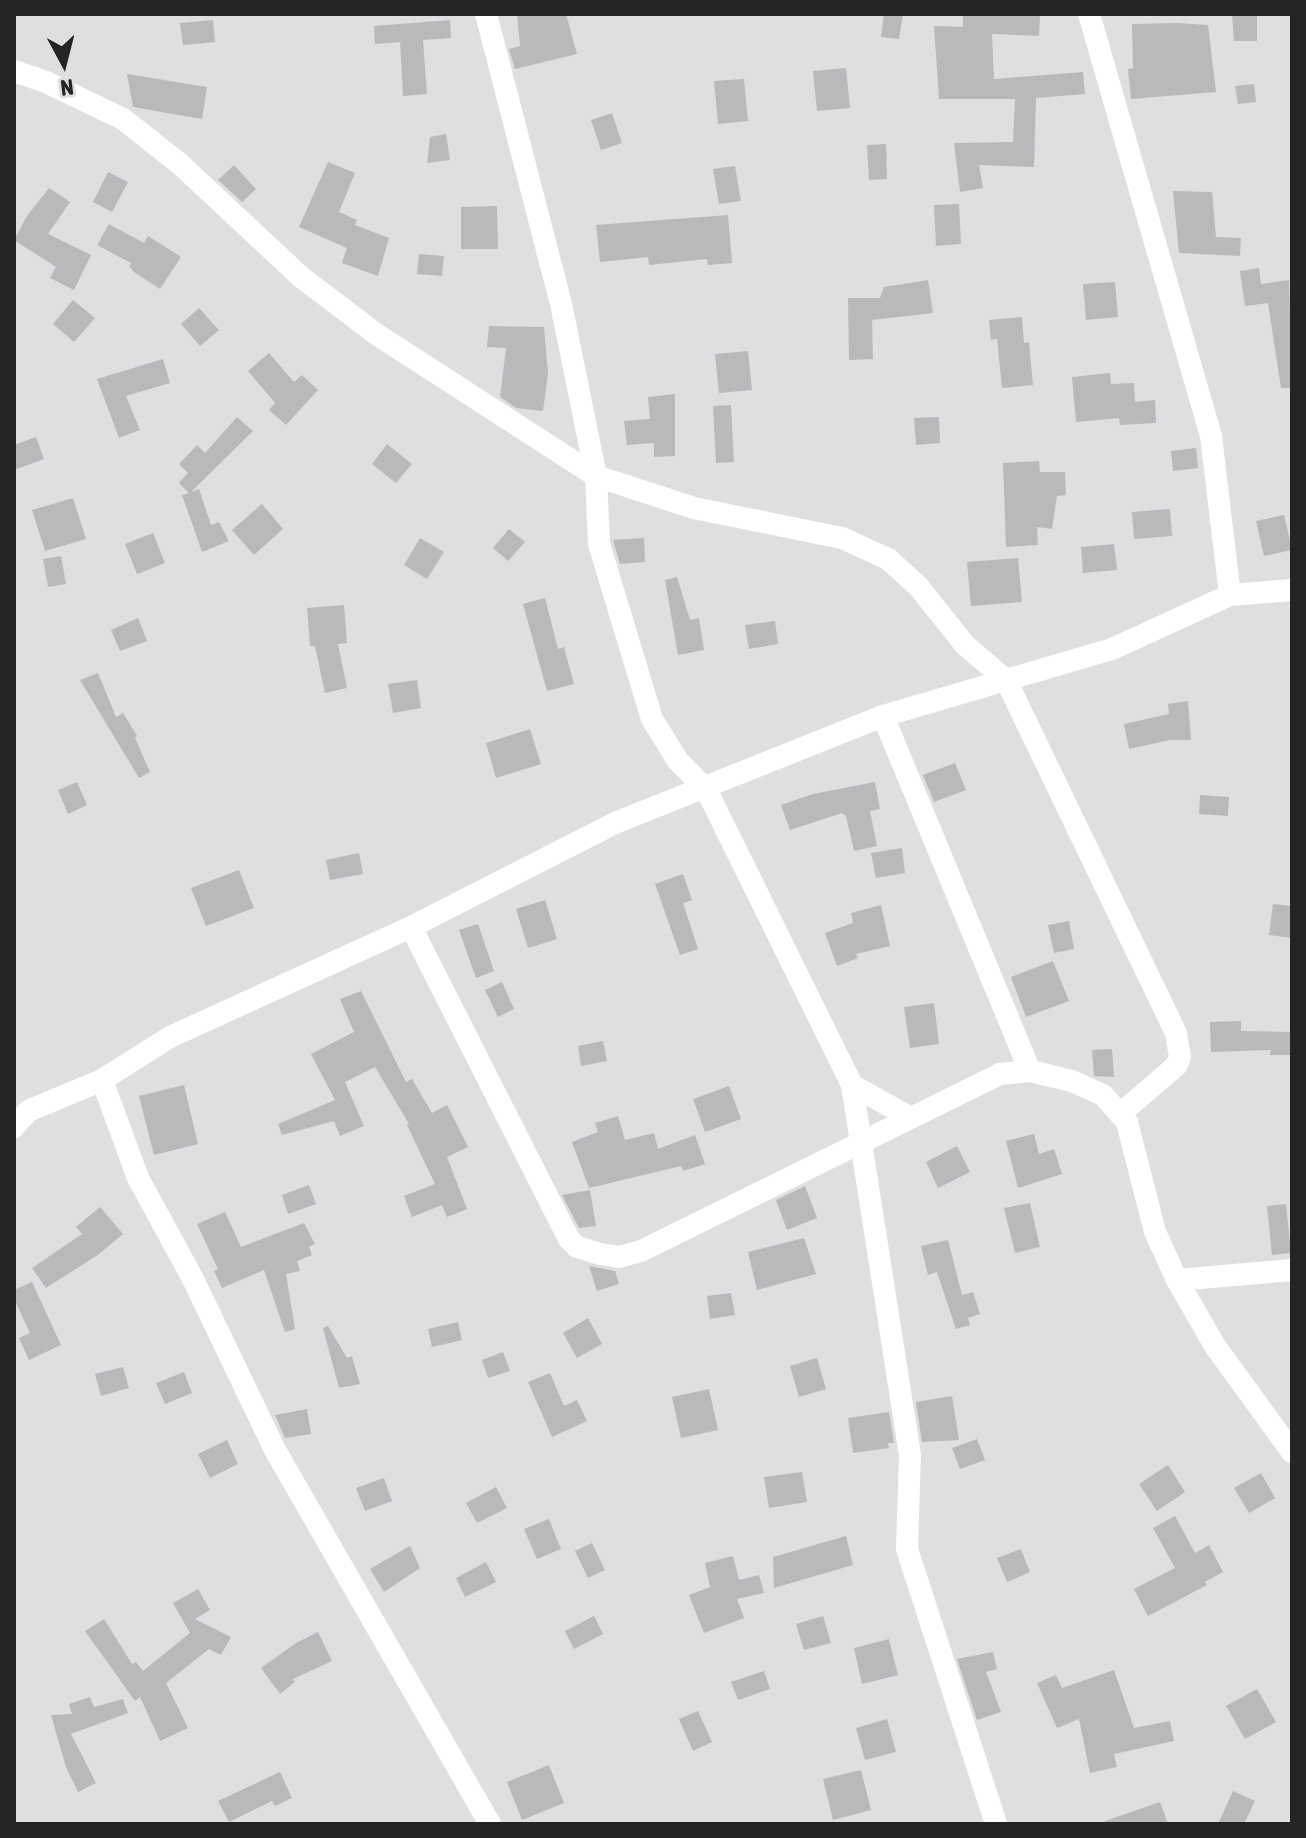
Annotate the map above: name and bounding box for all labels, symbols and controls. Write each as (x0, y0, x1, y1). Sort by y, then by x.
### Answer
north arrow (24, 24, 104, 104)
text: N (59, 74, 75, 102)

